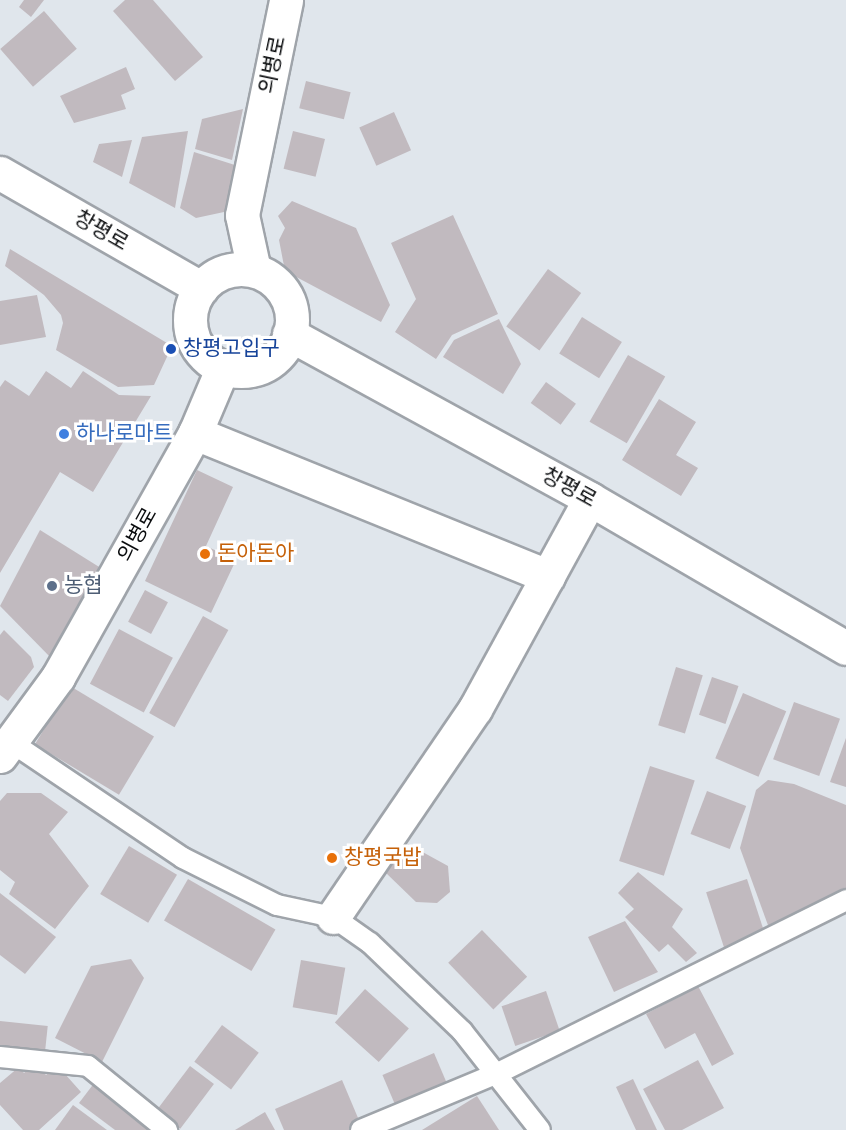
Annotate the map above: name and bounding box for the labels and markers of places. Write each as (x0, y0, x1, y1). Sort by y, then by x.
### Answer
place label: 창평고입구 (183, 336, 280, 362)
marker: 창평고입구 (164, 342, 178, 356)
place label: 하나로마트 (76, 421, 173, 447)
marker: 하나로마트 (57, 427, 71, 441)
place label: 돈아돈아 (217, 541, 294, 567)
marker: 돈아돈아 (198, 547, 212, 561)
place label: 농협 (64, 573, 103, 599)
marker: 농협 (45, 579, 59, 593)
place label: 창평국밥 (344, 845, 421, 871)
marker: 창평국밥 (325, 851, 339, 865)

